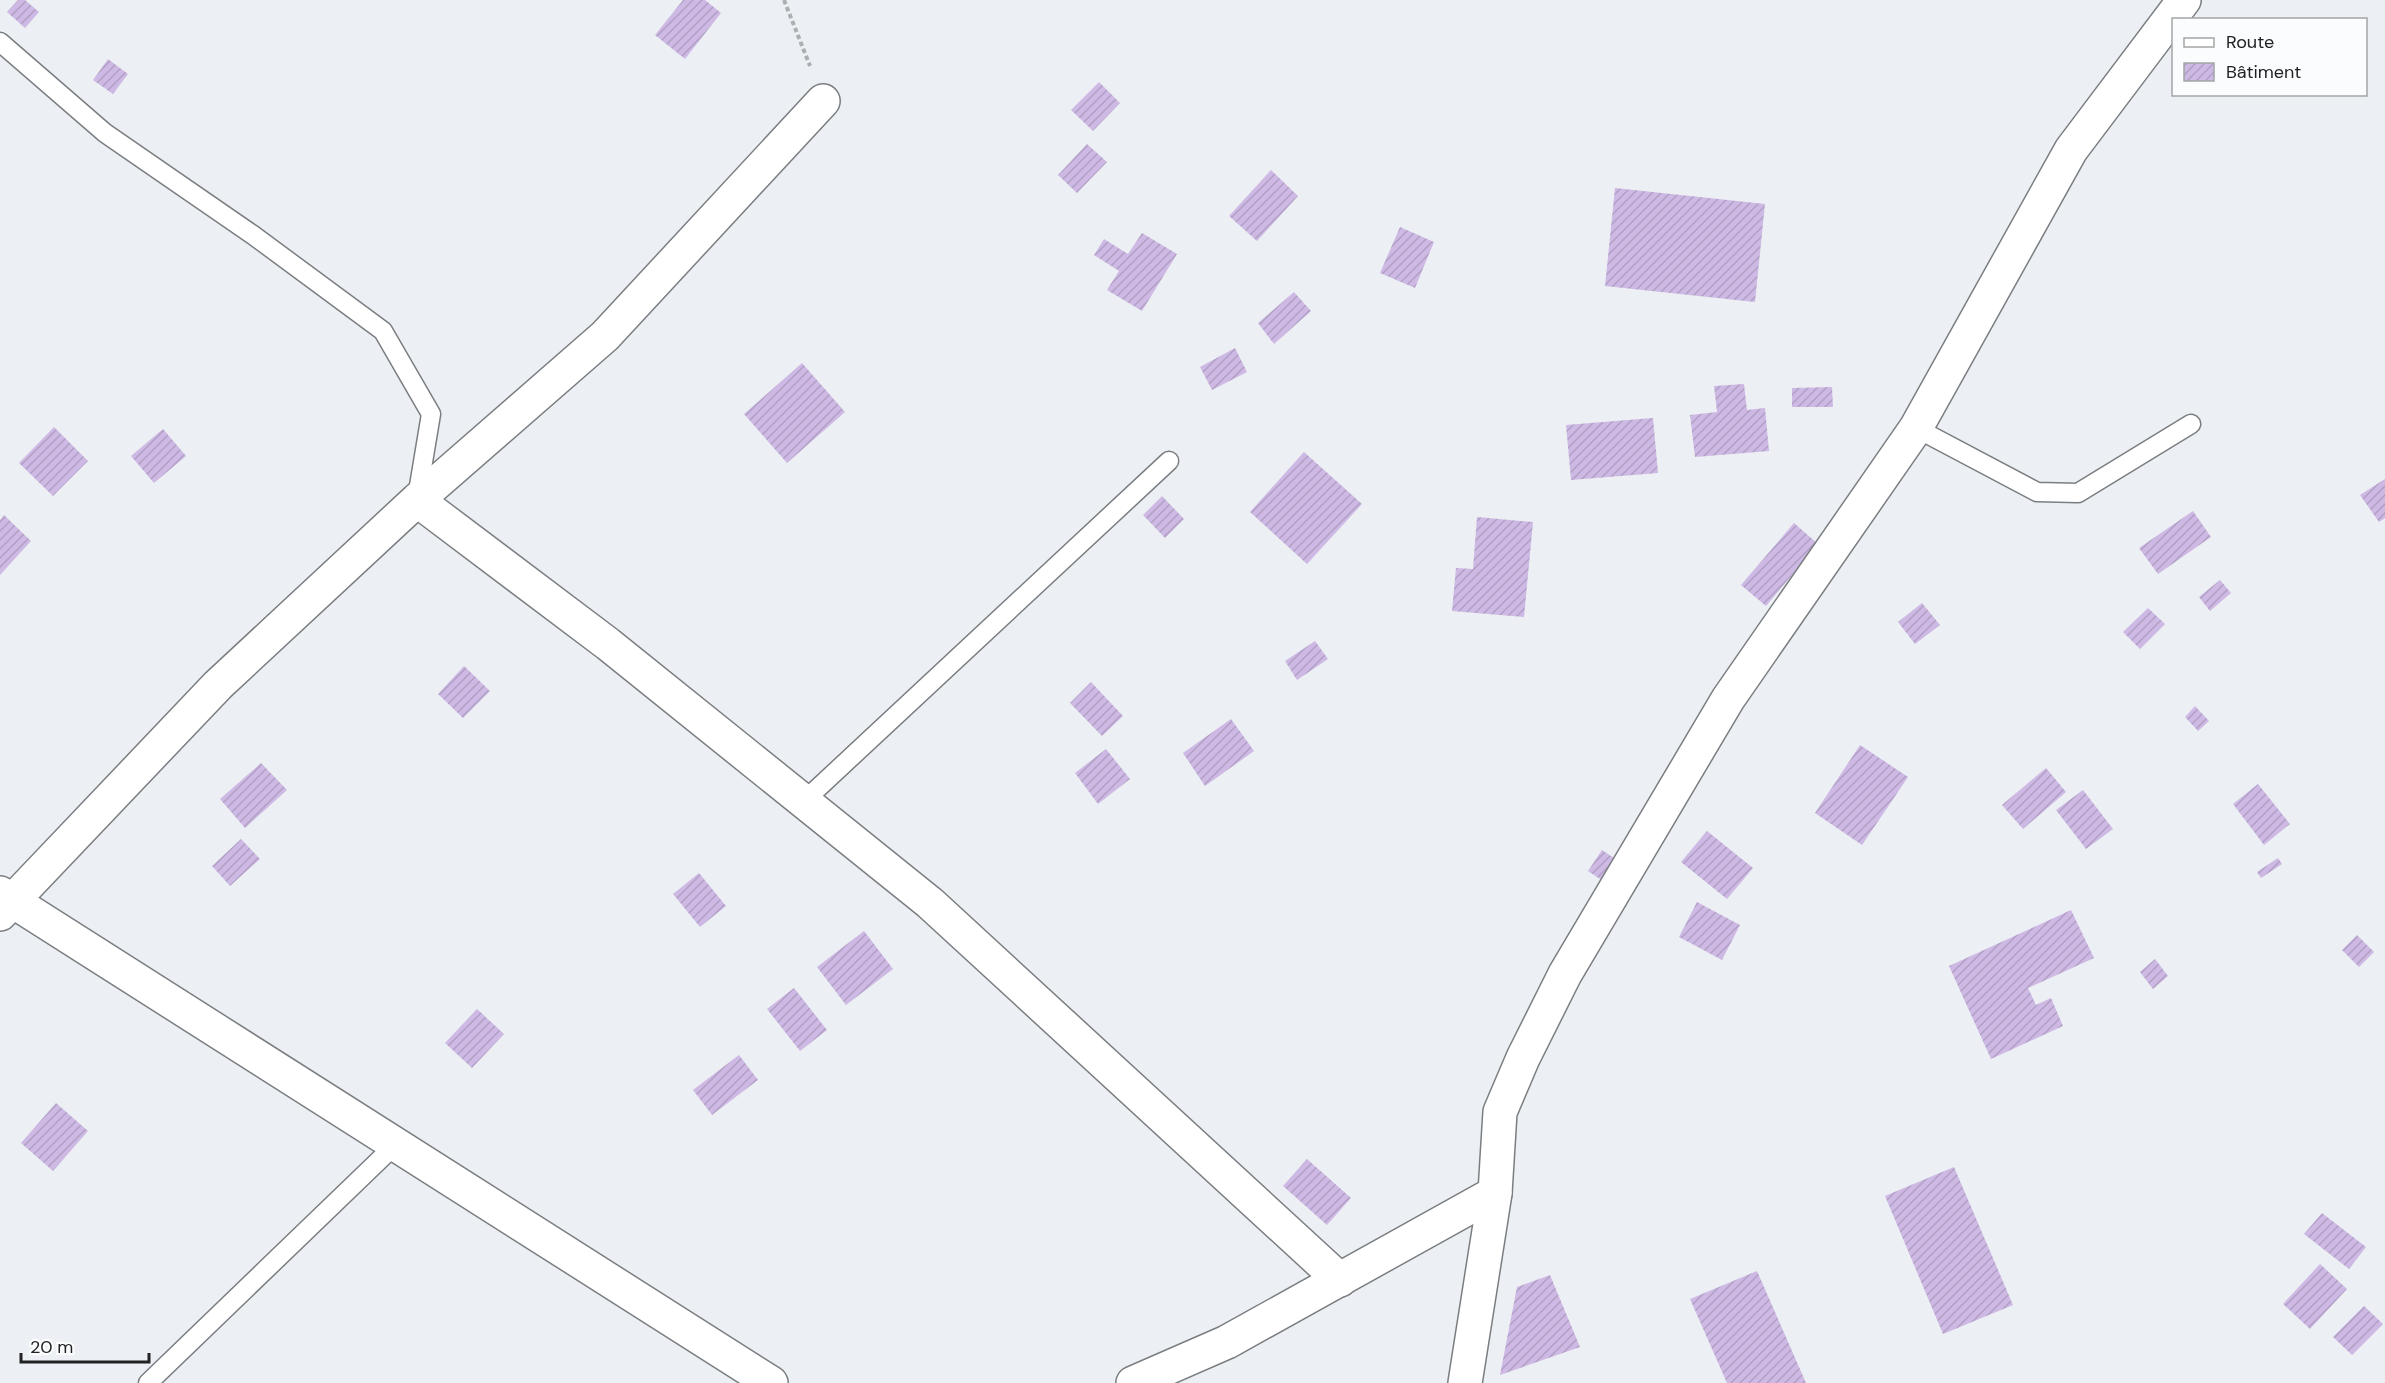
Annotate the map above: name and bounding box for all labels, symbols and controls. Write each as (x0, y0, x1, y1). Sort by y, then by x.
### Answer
legend (2172, 18, 2367, 96)
text: Route (2226, 30, 2274, 54)
text: Bâtiment (2226, 60, 2301, 84)
scale bar (21, 1326, 148, 1364)
text: 20 m (30, 1335, 73, 1359)

